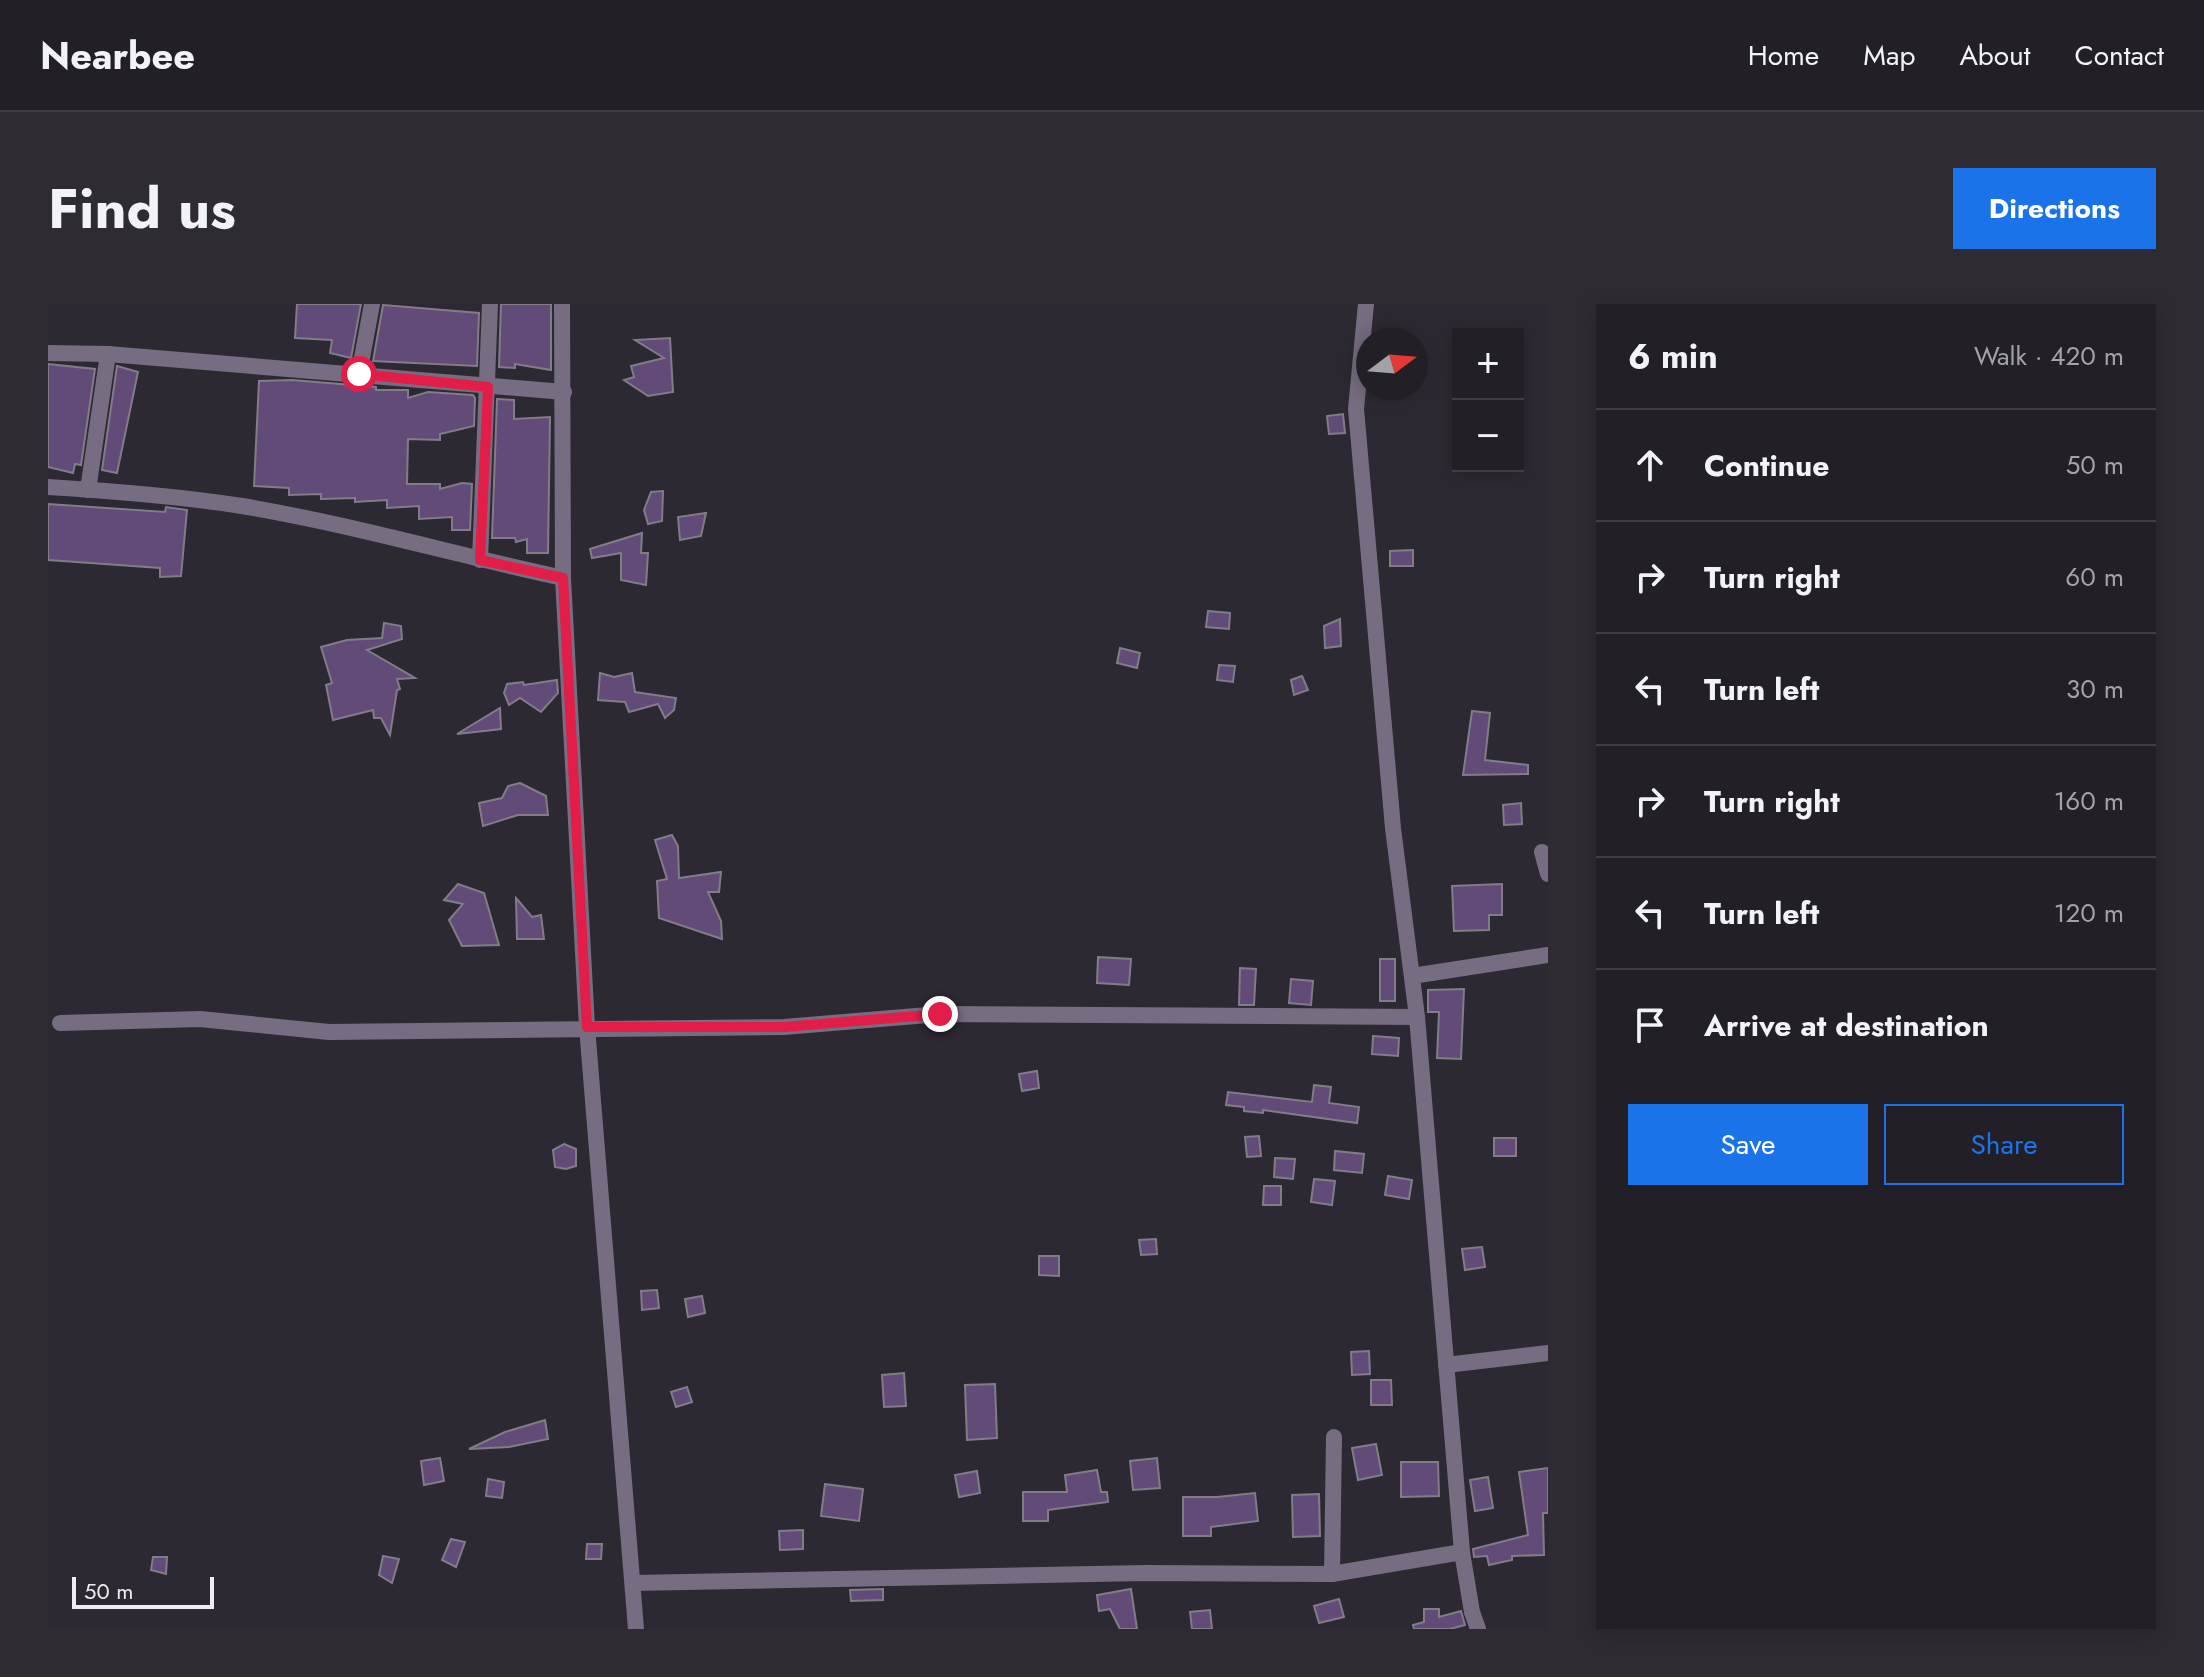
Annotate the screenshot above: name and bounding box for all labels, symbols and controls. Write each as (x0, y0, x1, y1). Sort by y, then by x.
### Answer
text: Nearbee (40, 28, 195, 83)
text: Home (1748, 35, 1819, 76)
text: Map (1863, 35, 1915, 76)
text: About (1959, 35, 2031, 76)
text: Contact (2075, 35, 2164, 76)
text: Find us (48, 168, 236, 249)
button: Directions (1953, 168, 2156, 249)
north arrow (1356, 328, 1428, 400)
map controls (1452, 328, 1524, 472)
button: + (1452, 328, 1524, 400)
text: 6 min (1628, 332, 1718, 381)
text: Walk · 420 m (1974, 337, 2124, 375)
route start (341, 356, 377, 392)
button: − (1452, 400, 1524, 472)
icon: ahead (1628, 443, 1672, 487)
text: Continue (1704, 444, 1830, 487)
text: 50 m (2066, 446, 2124, 484)
icon: right (1628, 555, 1672, 599)
text: Turn right (1704, 556, 1840, 599)
text: 60 m (2065, 558, 2124, 596)
icon: left (1628, 667, 1672, 711)
text: Turn left (1704, 668, 1819, 711)
text: 30 m (2066, 670, 2124, 708)
icon: right (1628, 779, 1672, 823)
text: Turn right (1704, 780, 1840, 823)
text: 160 m (2054, 782, 2124, 820)
icon: left (1628, 891, 1672, 935)
text: Turn left (1704, 892, 1819, 935)
text: 120 m (2054, 894, 2124, 932)
route end (922, 996, 958, 1032)
icon: arrive (1628, 1003, 1672, 1047)
text: Arrive at destination (1704, 1004, 1989, 1047)
button: Save (1628, 1104, 1868, 1185)
button: Share (1884, 1104, 2124, 1185)
scale bar (72, 1573, 214, 1609)
text: 50 m (84, 1575, 133, 1607)

